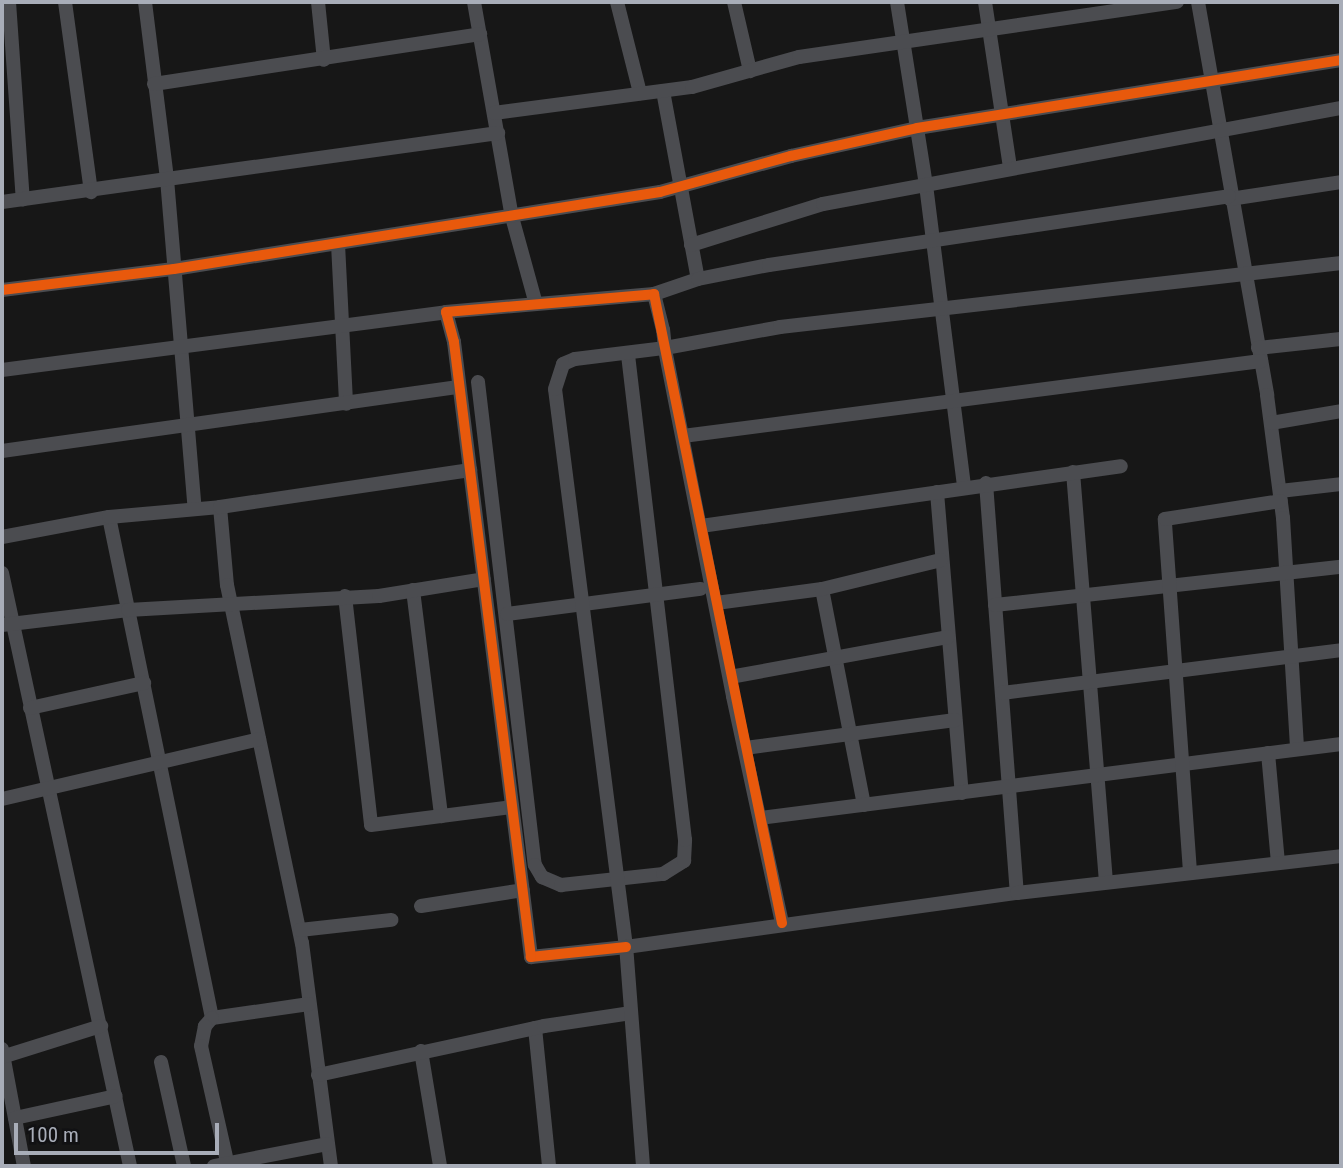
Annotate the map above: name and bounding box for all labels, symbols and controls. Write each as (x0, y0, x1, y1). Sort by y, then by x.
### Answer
scale bar (18, 1108, 222, 1152)
text: 100 m (27, 1123, 79, 1147)

